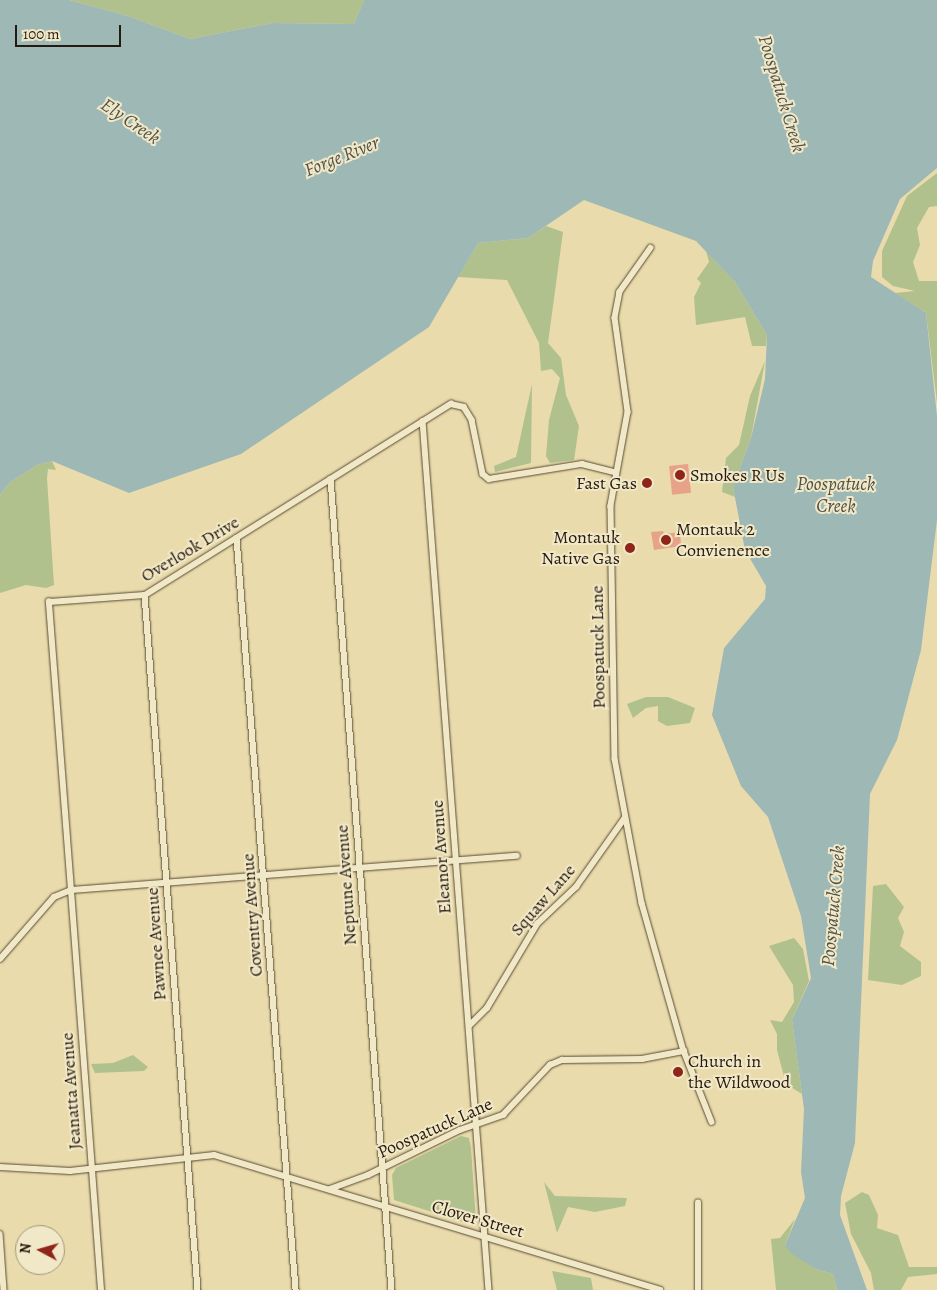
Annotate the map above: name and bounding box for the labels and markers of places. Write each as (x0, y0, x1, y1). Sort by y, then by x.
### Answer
place label: Smokes R Us (690, 464, 785, 486)
marker: Smokes R Us (674, 469, 686, 481)
place label: Fast Gas (576, 472, 637, 494)
marker: Fast Gas (641, 477, 653, 489)
place label: Montauk 2 Convienence (676, 519, 770, 562)
place label: Montauk Native Gas (541, 527, 620, 570)
marker: Montauk 2 Convienence (660, 534, 672, 546)
marker: Montauk Native Gas (624, 542, 636, 554)
place label: Church in the Wildwood (688, 1051, 790, 1094)
marker: Church in the Wildwood (672, 1066, 684, 1078)

